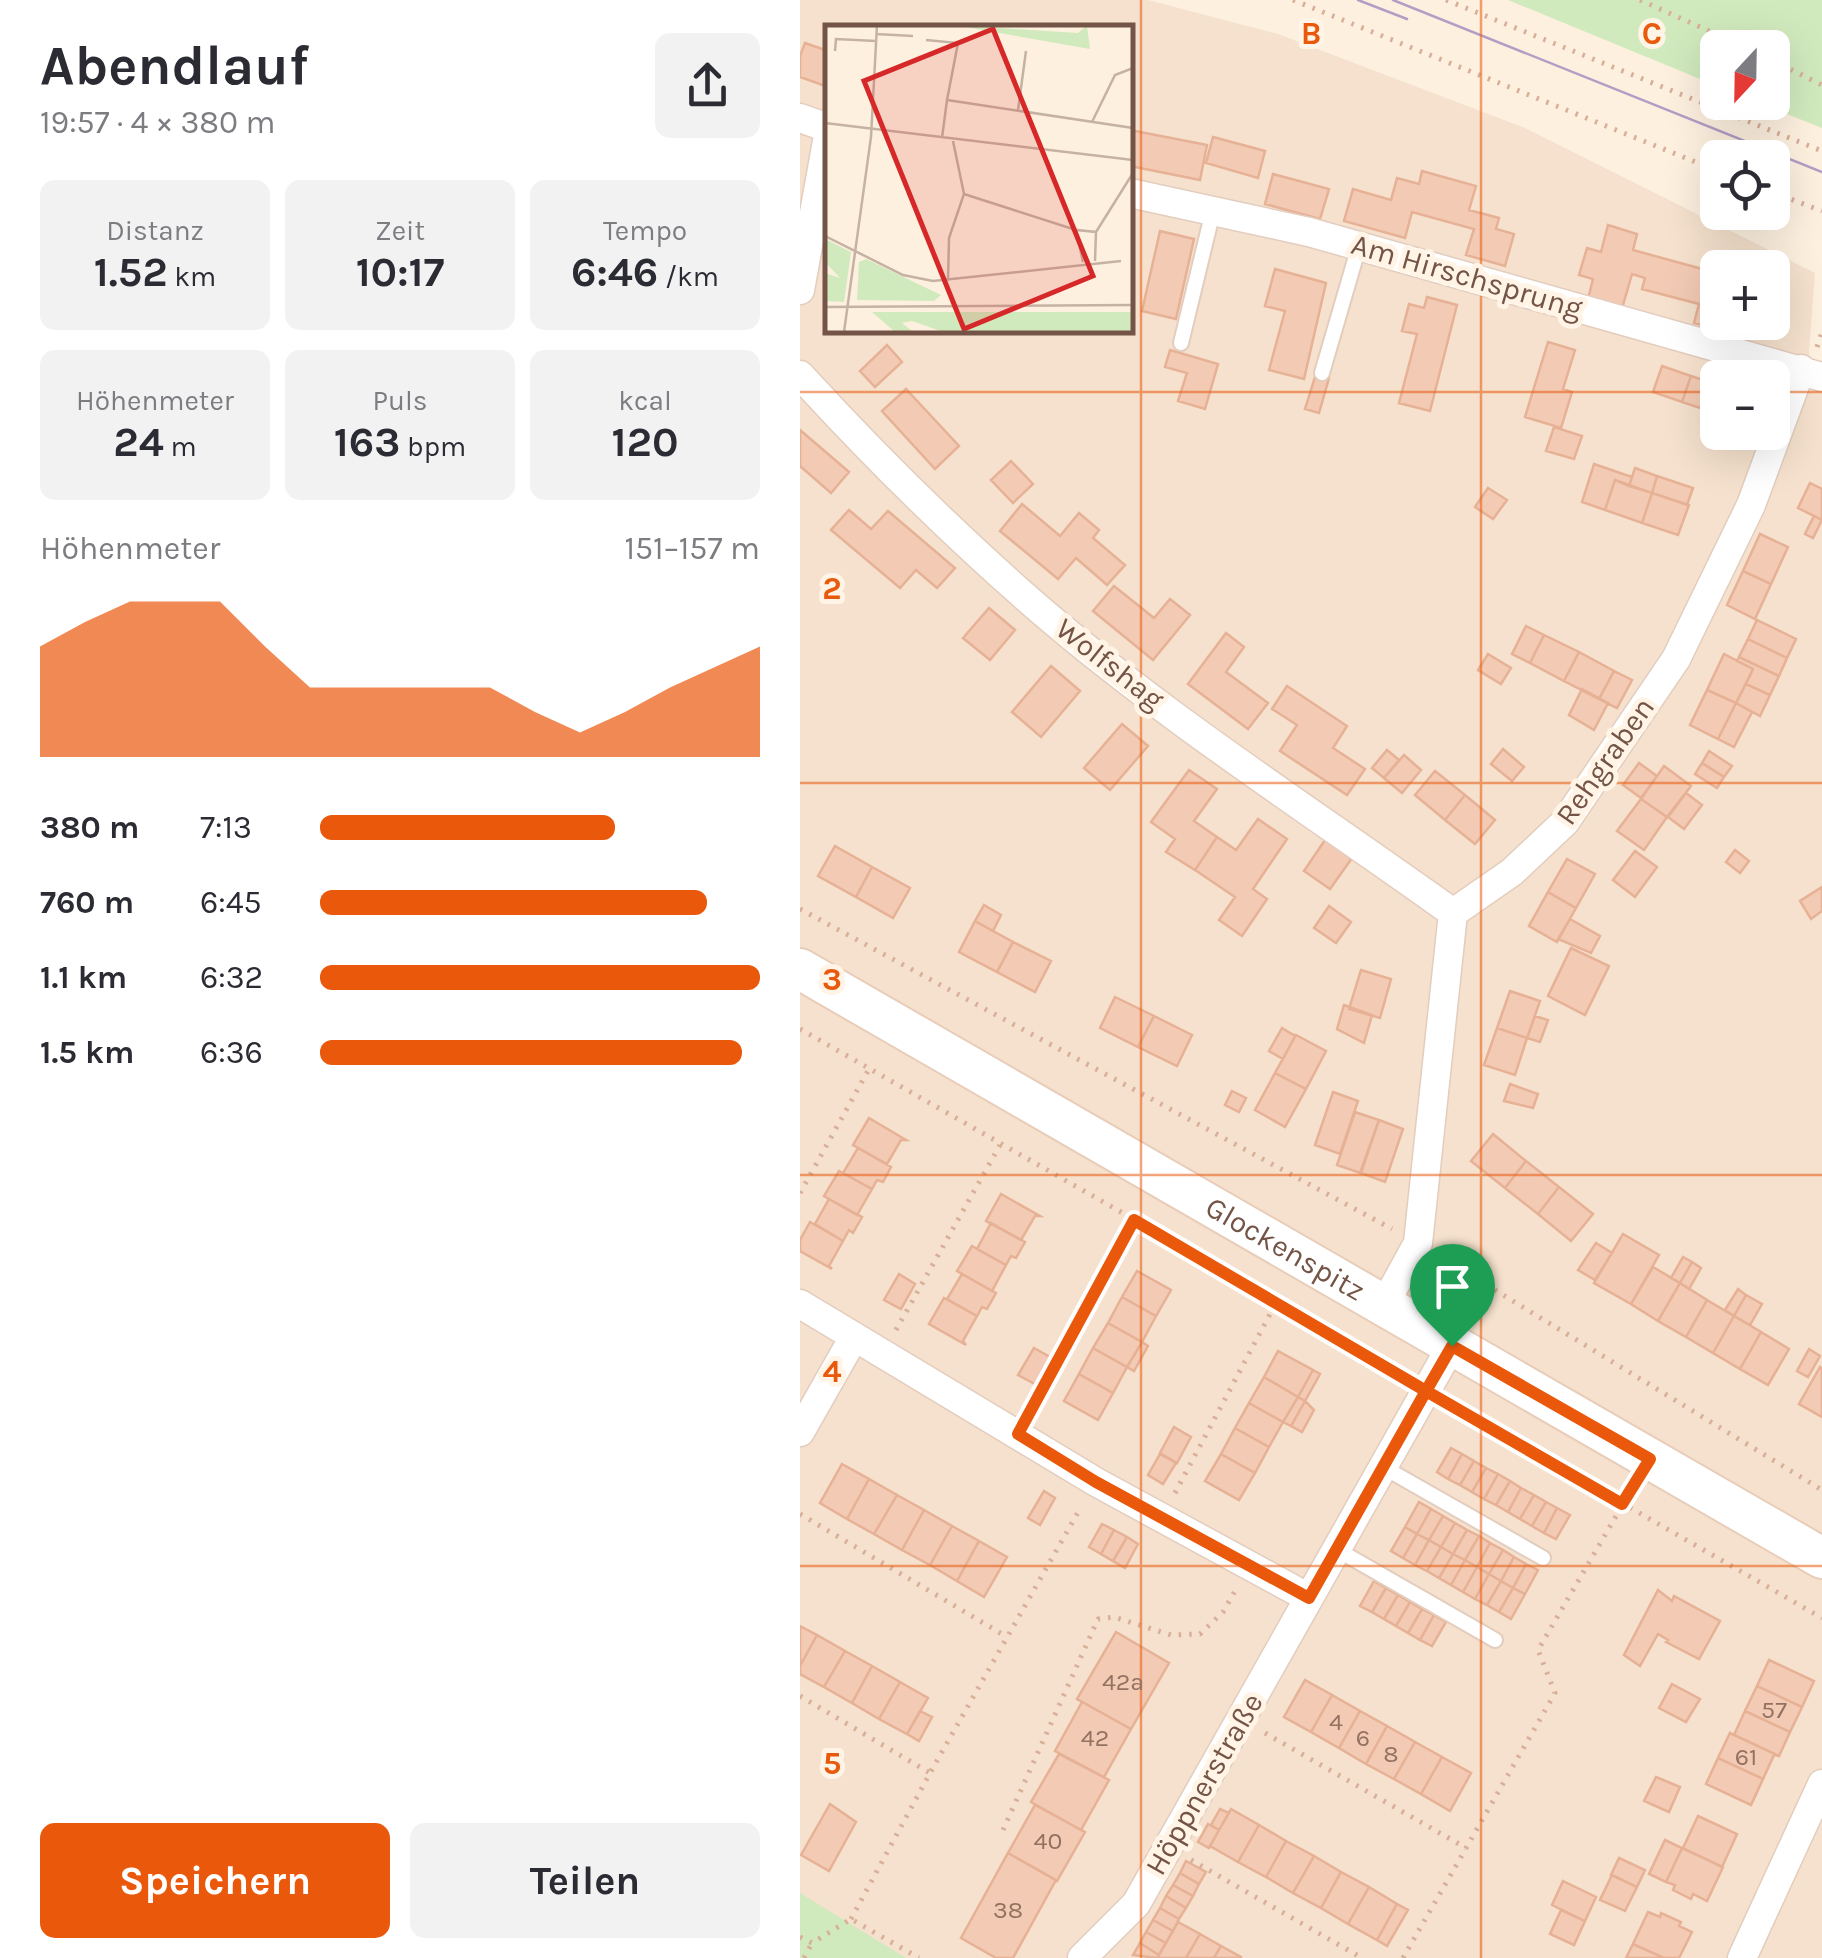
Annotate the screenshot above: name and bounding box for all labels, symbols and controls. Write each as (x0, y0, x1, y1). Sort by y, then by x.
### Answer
text: B (1301, 15, 1321, 52)
text: C (1642, 15, 1662, 52)
inset map (825, 25, 1132, 332)
north arrow (1700, 30, 1790, 120)
map controls (1700, 30, 1790, 450)
button: share (655, 33, 760, 138)
text: Abendlauf (40, 34, 309, 98)
text: 19:57 · 4 × 380 m (40, 104, 275, 141)
button: locate (1700, 140, 1790, 230)
text: Distanz (106, 214, 204, 247)
text: Zeit (375, 214, 425, 247)
text: Tempo (603, 214, 687, 247)
street label: Am Hirschsprung (1347, 226, 1587, 326)
text: 1.52 (94, 247, 168, 297)
text: 10:17 (356, 247, 444, 297)
text: 6:46 (571, 247, 658, 297)
button: + (1700, 250, 1790, 340)
text: km (168, 260, 216, 293)
text: /km (658, 260, 719, 293)
button: − (1700, 360, 1790, 450)
text: Höhenmeter (76, 384, 234, 417)
text: Puls (372, 384, 428, 417)
text: kcal (618, 384, 672, 417)
text: 24 (113, 417, 164, 467)
text: 163 (334, 417, 400, 467)
text: 120 (612, 417, 678, 467)
text: m (164, 430, 197, 463)
text: bpm (400, 430, 466, 463)
text: Höhenmeter (40, 530, 220, 567)
text: 151–157 m (624, 530, 760, 567)
text: 2 (822, 570, 842, 607)
street label: Wolfshag (1049, 611, 1171, 717)
street label: Rehgraben (1548, 690, 1662, 832)
text: 380 m (40, 809, 139, 846)
text: 7:13 (200, 809, 252, 846)
text: 760 m (40, 884, 134, 921)
text: 6:45 (200, 884, 262, 921)
text: 1.1 km (40, 959, 127, 996)
text: 6:32 (200, 959, 263, 996)
text: 3 (822, 961, 842, 998)
text: 1.5 km (40, 1034, 134, 1071)
text: 6:36 (200, 1034, 263, 1071)
street label: Glockenspitz (1199, 1189, 1371, 1309)
pin (1410, 1244, 1495, 1347)
icon: arrive (1425, 1259, 1480, 1314)
text: 4 (822, 1353, 842, 1390)
house number: 42a (1102, 1667, 1144, 1696)
street label: Höppnerstraße (1137, 1687, 1271, 1881)
house number: 57 (1761, 1695, 1787, 1724)
house number: 4 (1329, 1707, 1343, 1736)
house number: 42 (1081, 1723, 1109, 1752)
house number: 6 (1356, 1723, 1370, 1752)
house number: 8 (1383, 1739, 1399, 1768)
house number: 61 (1735, 1742, 1757, 1771)
text: 5 (823, 1745, 841, 1782)
button: Speichern (40, 1823, 390, 1938)
button: Teilen (410, 1823, 760, 1938)
house number: 40 (1034, 1826, 1062, 1855)
house number: 38 (993, 1895, 1023, 1924)

